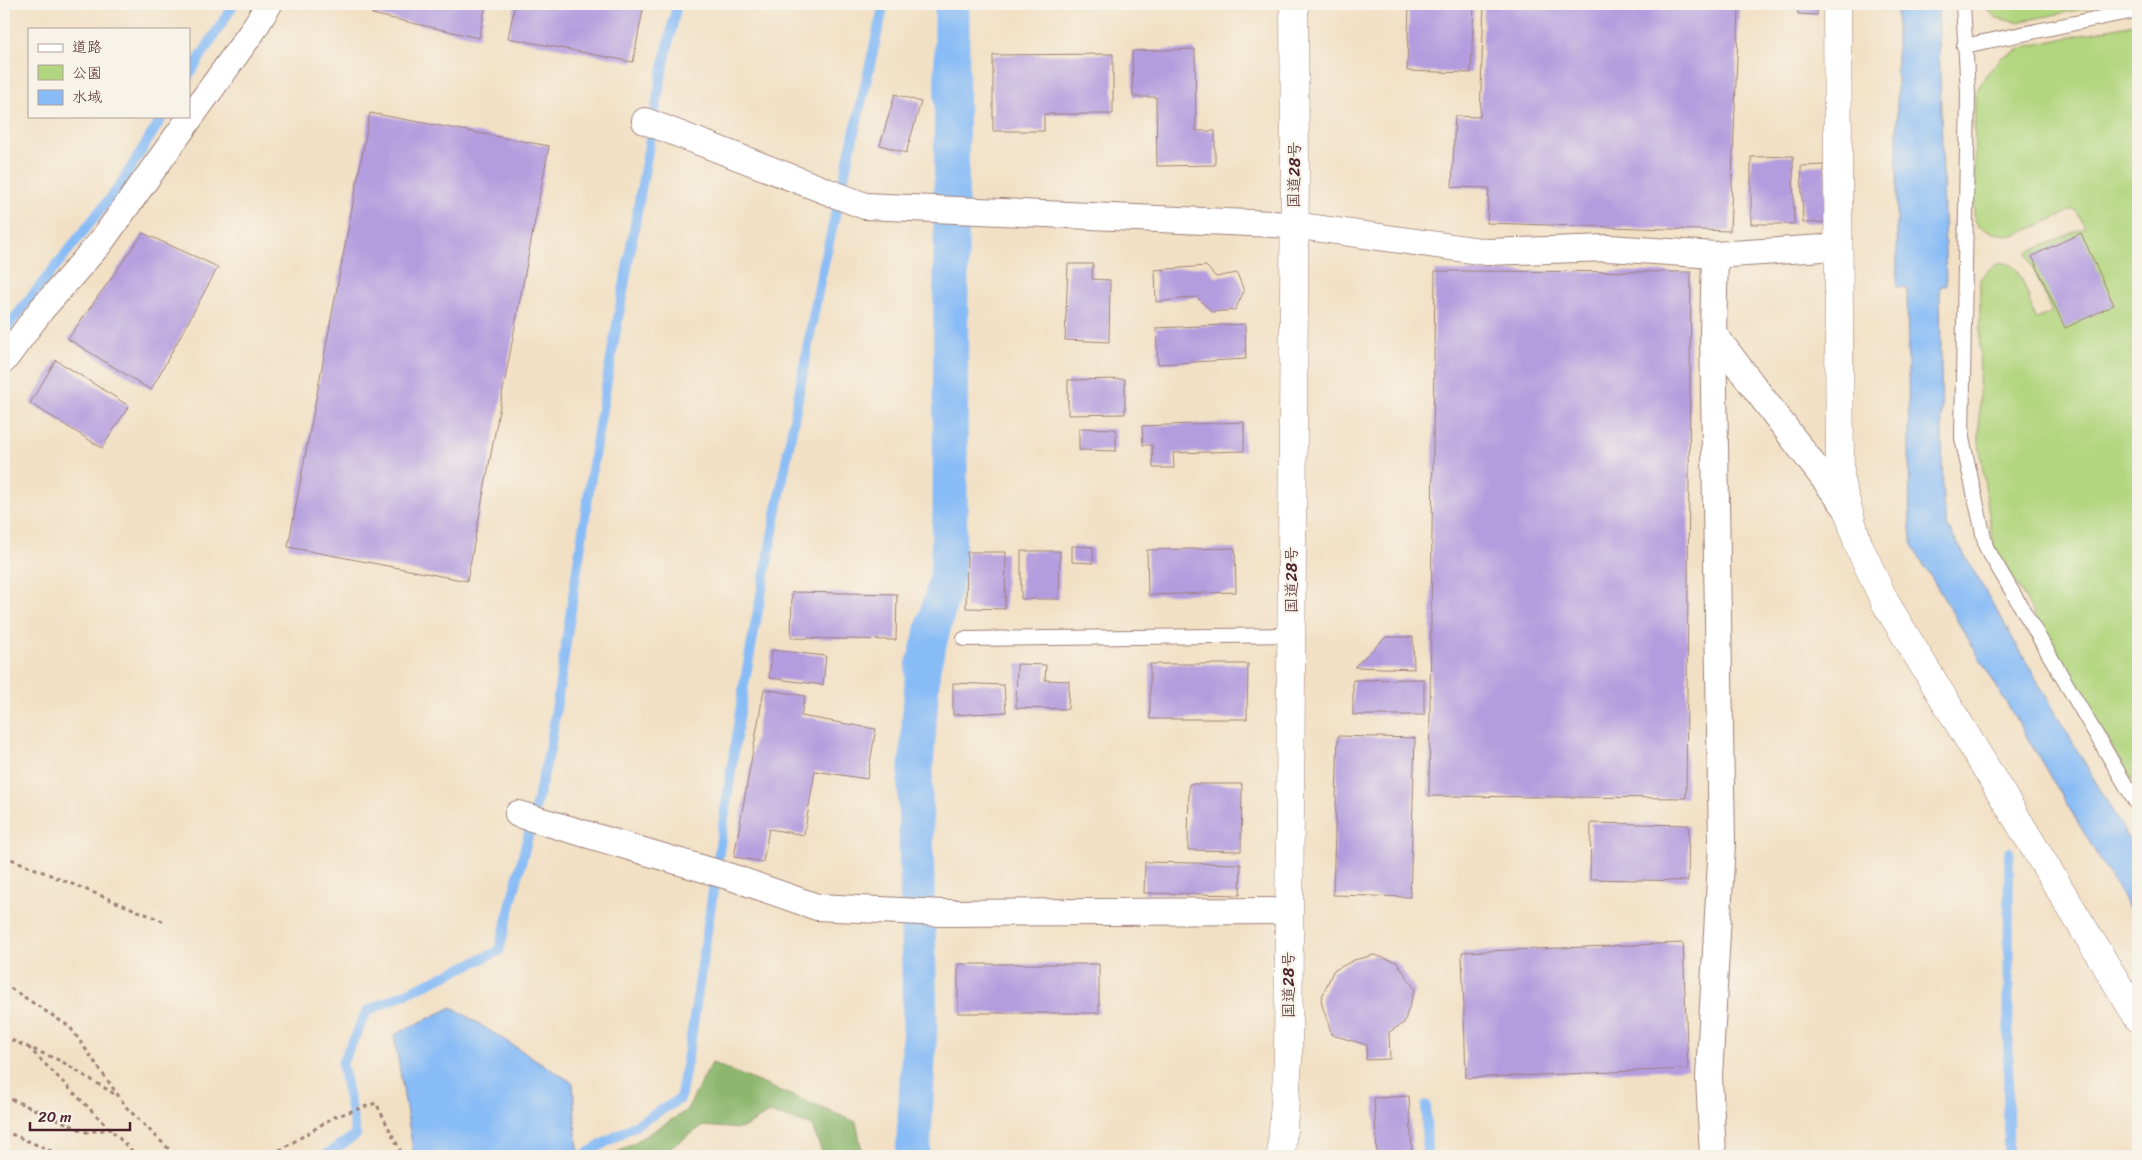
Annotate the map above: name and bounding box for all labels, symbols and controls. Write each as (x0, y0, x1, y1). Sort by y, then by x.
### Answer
legend (28, 28, 190, 118)
text: 道路 (72, 34, 102, 60)
text: 公園 (72, 60, 102, 86)
text: 水域 (72, 84, 102, 110)
street label: 国道28号 (1279, 141, 1309, 209)
street label: 国道28号 (1277, 547, 1306, 613)
street label: 国道28号 (1274, 952, 1303, 1018)
scale bar (30, 1100, 130, 1132)
text: 20 m (38, 1104, 72, 1130)

